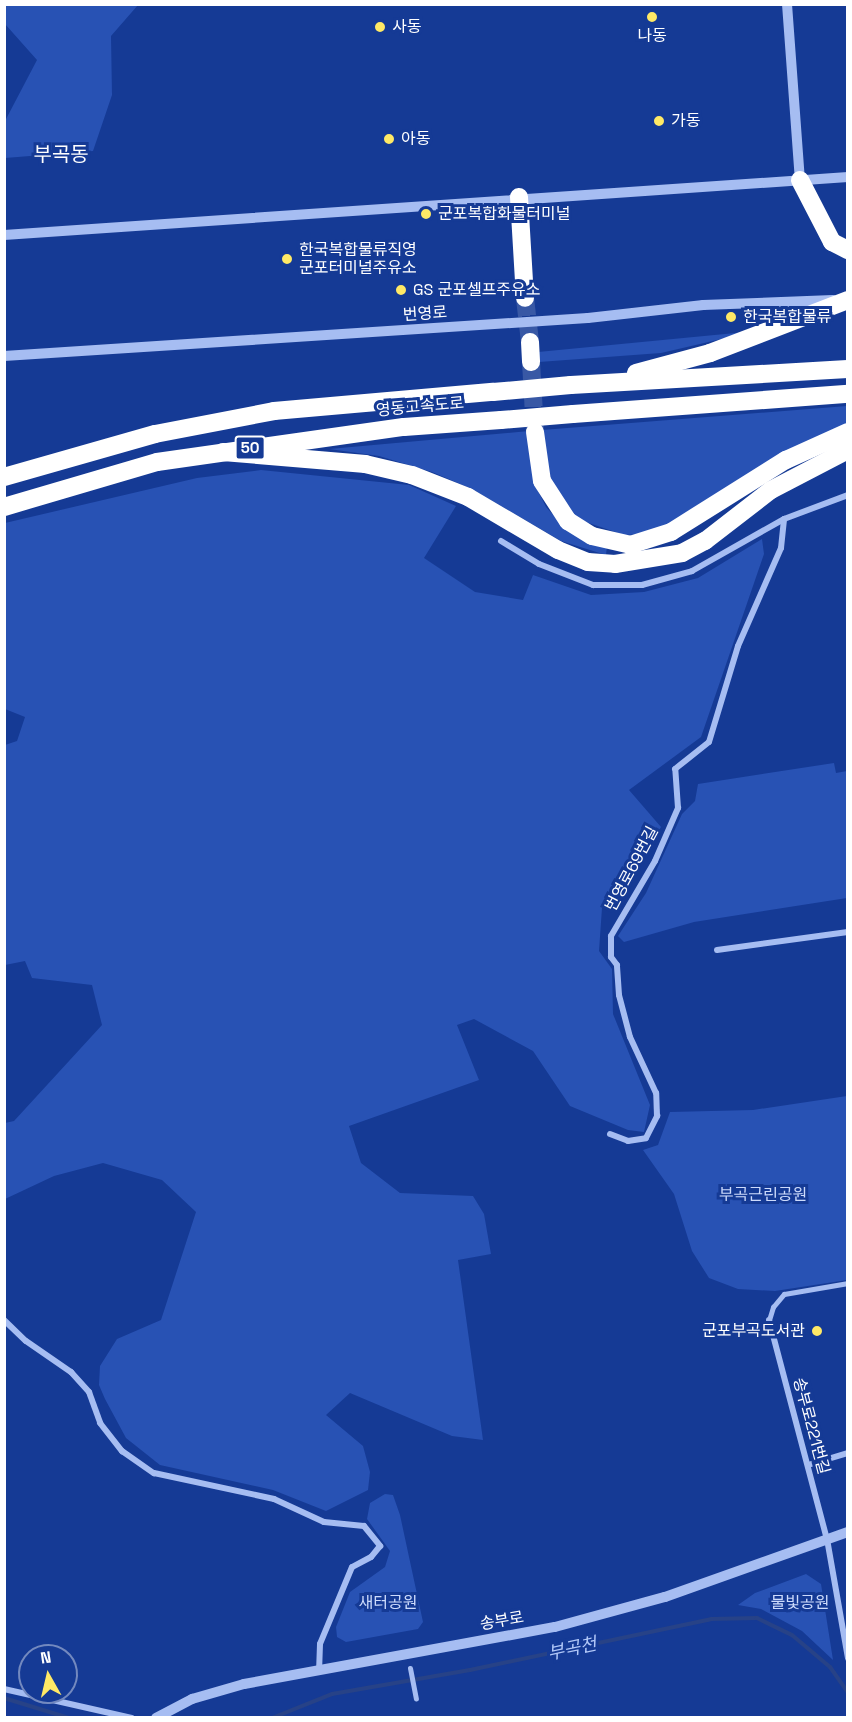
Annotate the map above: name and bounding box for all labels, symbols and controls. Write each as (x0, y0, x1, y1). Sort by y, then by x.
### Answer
marker: 나동 (645, 10, 659, 24)
place label: 사동 (392, 17, 421, 37)
marker: 사동 (373, 20, 387, 34)
place label: 나동 (637, 26, 667, 46)
place label: 가동 (671, 111, 700, 131)
marker: 가동 (652, 114, 666, 128)
place label: 아동 (401, 129, 430, 149)
marker: 아동 (382, 132, 396, 146)
district label: 부곡동 (33, 142, 89, 166)
place label: 군포복합화물터미널 (438, 204, 570, 224)
marker: 군포복합화물터미널 (419, 207, 433, 221)
place label: 한국복합물류직영 군포터미널주유소 (299, 240, 417, 278)
marker: 한국복합물류직영 군포터미널주유소 (280, 252, 294, 266)
place label: GS 군포셀프주유소 (413, 280, 541, 300)
marker: GS 군포셀프주유소 (394, 283, 408, 297)
street label: 번영로 (402, 303, 448, 325)
place label: 한국복합물류 (743, 307, 831, 327)
marker: 한국복합물류 (724, 310, 738, 324)
street label: 영동고속도로 (375, 394, 465, 420)
road number: 50 (234, 436, 266, 460)
street label: 번영로69번길 (602, 823, 662, 915)
park label: 부곡근린공원 (719, 1185, 807, 1205)
place label: 군포부곡도서관 (702, 1321, 805, 1341)
marker: 군포부곡도서관 (810, 1324, 824, 1338)
street label: 송부로221번길 (789, 1375, 833, 1477)
park label: 새터공원 (359, 1593, 417, 1613)
park label: 물빛공원 (771, 1593, 829, 1613)
street label: 송부로 (479, 1608, 525, 1634)
water label: 부곡천 (545, 1633, 599, 1665)
north arrow (18, 1644, 78, 1704)
text: N (39, 1647, 52, 1669)

